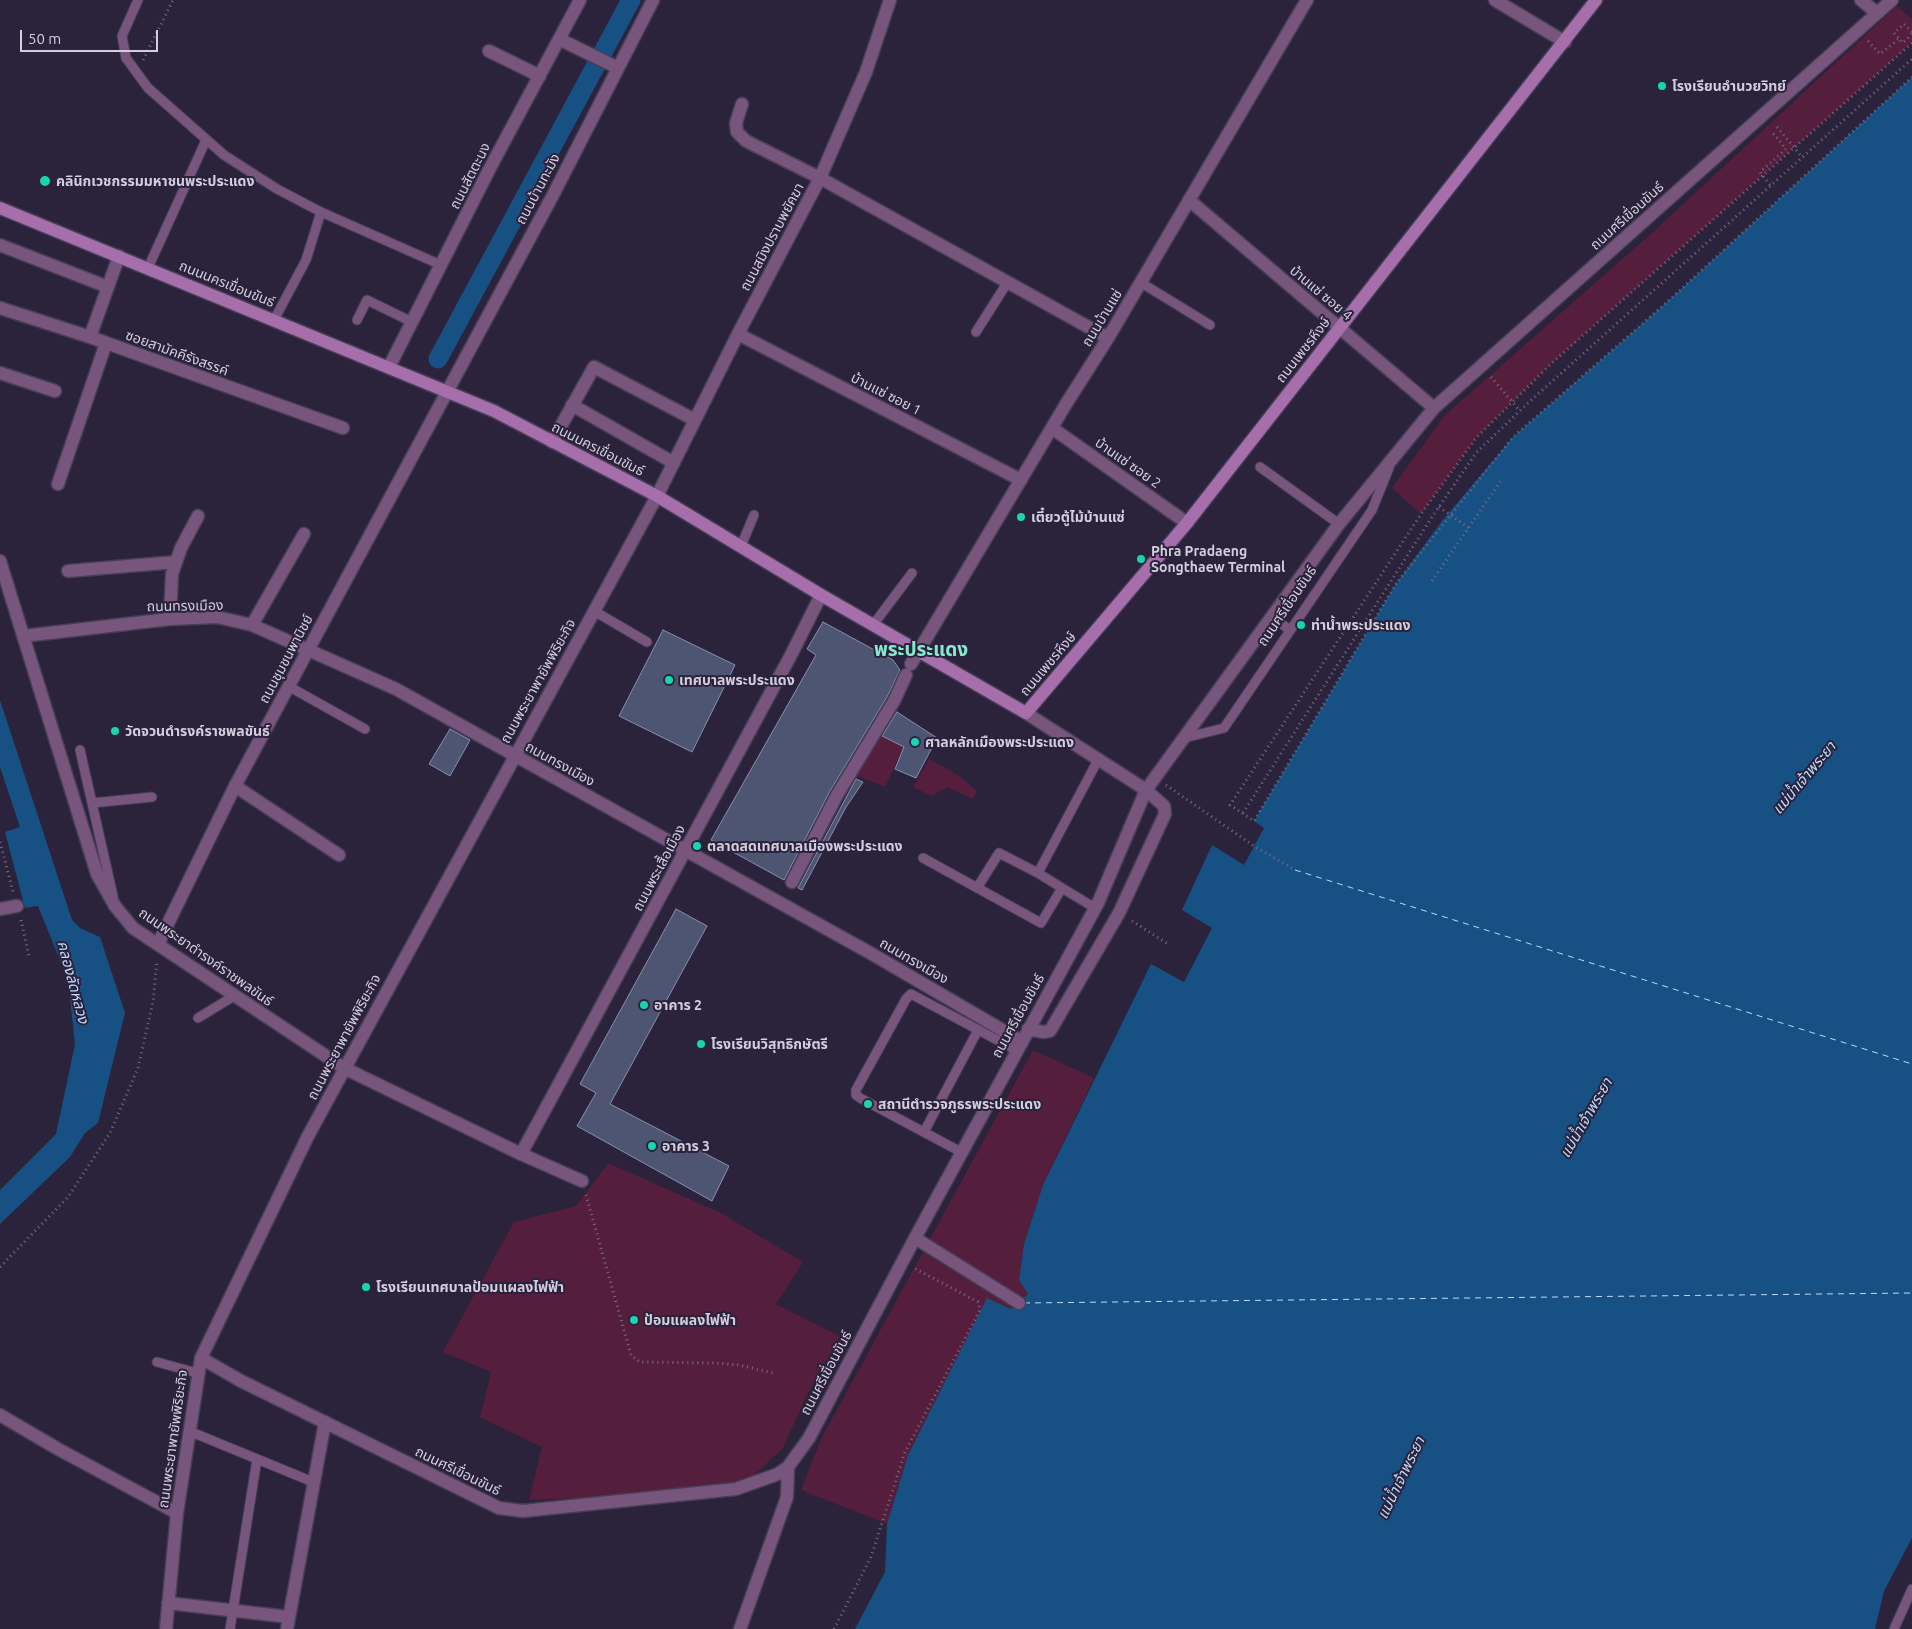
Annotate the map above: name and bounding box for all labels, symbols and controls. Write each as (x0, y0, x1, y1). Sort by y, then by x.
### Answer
scale bar (22, 20, 160, 52)
text: 50 m (28, 30, 61, 47)
place label: โรงเรียนอำนวยวิทย์ (1672, 78, 1786, 94)
marker: โรงเรียนอำนวยวิทย์ (1656, 80, 1668, 92)
street label: ถนนสัตตะนง (446, 140, 494, 212)
street label: ถนนบ้านทะมัง (512, 151, 564, 227)
place label: คลินิกเวชกรรมมหาชนพระประแดง (56, 173, 254, 189)
marker: คลินิกเวชกรรมมหาชนพระประแดง (38, 174, 52, 188)
street label: ถนนศรีเขื่อนขันธ์ (1587, 179, 1667, 253)
street label: ถนนสมิงปราบพยัคฆา (736, 180, 808, 294)
street label: ถนนนครเขื่อนขันธ์ (177, 257, 277, 311)
street label: บ้านแซ่ ซอย 4 (1286, 262, 1356, 324)
street label: ถนนบ้านแซ่ (1078, 286, 1126, 350)
street label: ถนนเพชรหึงษ์ (1272, 314, 1334, 386)
street label: ซอยสามัคคีรังสรรค์ (123, 327, 231, 379)
street label: บ้านแซ่ ซอย 1 (848, 369, 924, 419)
street label: ถนนนครเขื่อนขันธ์ (549, 418, 647, 480)
street label: บ้านแซ่ ซอย 2 (1092, 434, 1164, 492)
place label: เตี๋ยวตู้ไม้บ้านแซ่ (1031, 509, 1125, 525)
marker: เตี๋ยวตู้ไม้บ้านแซ่ (1015, 511, 1027, 523)
place label: Phra Pradaeng Songthaew Terminal (1151, 543, 1285, 576)
marker: Phra Pradaeng Songthaew Terminal (1135, 553, 1147, 565)
street label: ถนนศรีเขื่อนขันธ์ (1254, 563, 1320, 649)
street label: ถนนทรงเมือง (146, 597, 224, 615)
street label: ถนนชุมชนพานิชย์ (256, 612, 316, 706)
street label: ถนนพระยาพายัพพิริยะกิจ (497, 616, 579, 746)
place label: ท่าน้ำพระประแดง (1311, 617, 1411, 633)
marker: ท่าน้ำพระประแดง (1295, 619, 1307, 631)
street label: ถนนเพชรหึงษ์ (1016, 629, 1080, 699)
district label: พระประแดง (874, 639, 968, 661)
place label: เทศบาลพระประแดง (679, 672, 795, 688)
marker: เทศบาลพระประแดง (663, 674, 675, 686)
place label: วัดจวนดำรงค์ราชพลขันธ์ (125, 723, 270, 739)
marker: วัดจวนดำรงค์ราชพลขันธ์ (109, 725, 121, 737)
place label: ศาลหลักเมืองพระประแดง (925, 734, 1074, 750)
marker: ศาลหลักเมืองพระประแดง (909, 736, 921, 748)
street label: ถนนทรงเมือง (522, 738, 598, 790)
water label: แม่น้ำเจ้าพระยา (1769, 738, 1839, 818)
street label: ถนนพระเสื้อเมือง (629, 822, 689, 914)
place label: ตลาดสดเทศบาลเมืองพระประแดง (707, 838, 903, 854)
marker: ตลาดสดเทศบาลเมืองพระประแดง (691, 840, 703, 852)
street label: ถนนพระยาดำรงค์ราชพลขันธ์ (136, 904, 276, 1010)
street label: ถนนทรงเมือง (877, 935, 951, 987)
water label: คลองลัดหลวง (53, 939, 93, 1025)
street label: ถนนพระยาพายัพพิริยะกิจ (304, 971, 384, 1103)
street label: ถนนศรีเขื่อนขันธ์ (988, 971, 1048, 1061)
place label: อาคาร 2 (654, 997, 702, 1013)
marker: อาคาร 2 (638, 999, 650, 1011)
place label: โรงเรียนวิสุทธิกษัตรี (711, 1036, 828, 1052)
marker: โรงเรียนวิสุทธิกษัตรี (695, 1038, 707, 1050)
water label: แม่น้ำเจ้าพระยา (1556, 1075, 1616, 1161)
place label: สถานีตำรวจภูธรพระประแดง (878, 1096, 1041, 1112)
marker: สถานีตำรวจภูธรพระประแดง (862, 1098, 874, 1110)
place label: อาคาร 3 (662, 1138, 710, 1154)
marker: อาคาร 3 (646, 1140, 658, 1152)
place label: โรงเรียนเทศบาลป้อมแผลงไฟฟ้า (376, 1279, 564, 1295)
marker: โรงเรียนเทศบาลป้อมแผลงไฟฟ้า (360, 1281, 372, 1293)
place label: ป้อมแผลงไฟฟ้า (644, 1312, 736, 1328)
marker: ป้อมแผลงไฟฟ้า (628, 1314, 640, 1326)
street label: ถนนศรีเขื่อนขันธ์ (797, 1328, 855, 1418)
street label: ถนนพระยาพายัพพิริยะกิจ (155, 1369, 191, 1509)
water label: แม่น้ำเจ้าพระยา (1373, 1434, 1429, 1522)
street label: ถนนศรีเขื่อนขันธ์ (412, 1443, 504, 1499)

